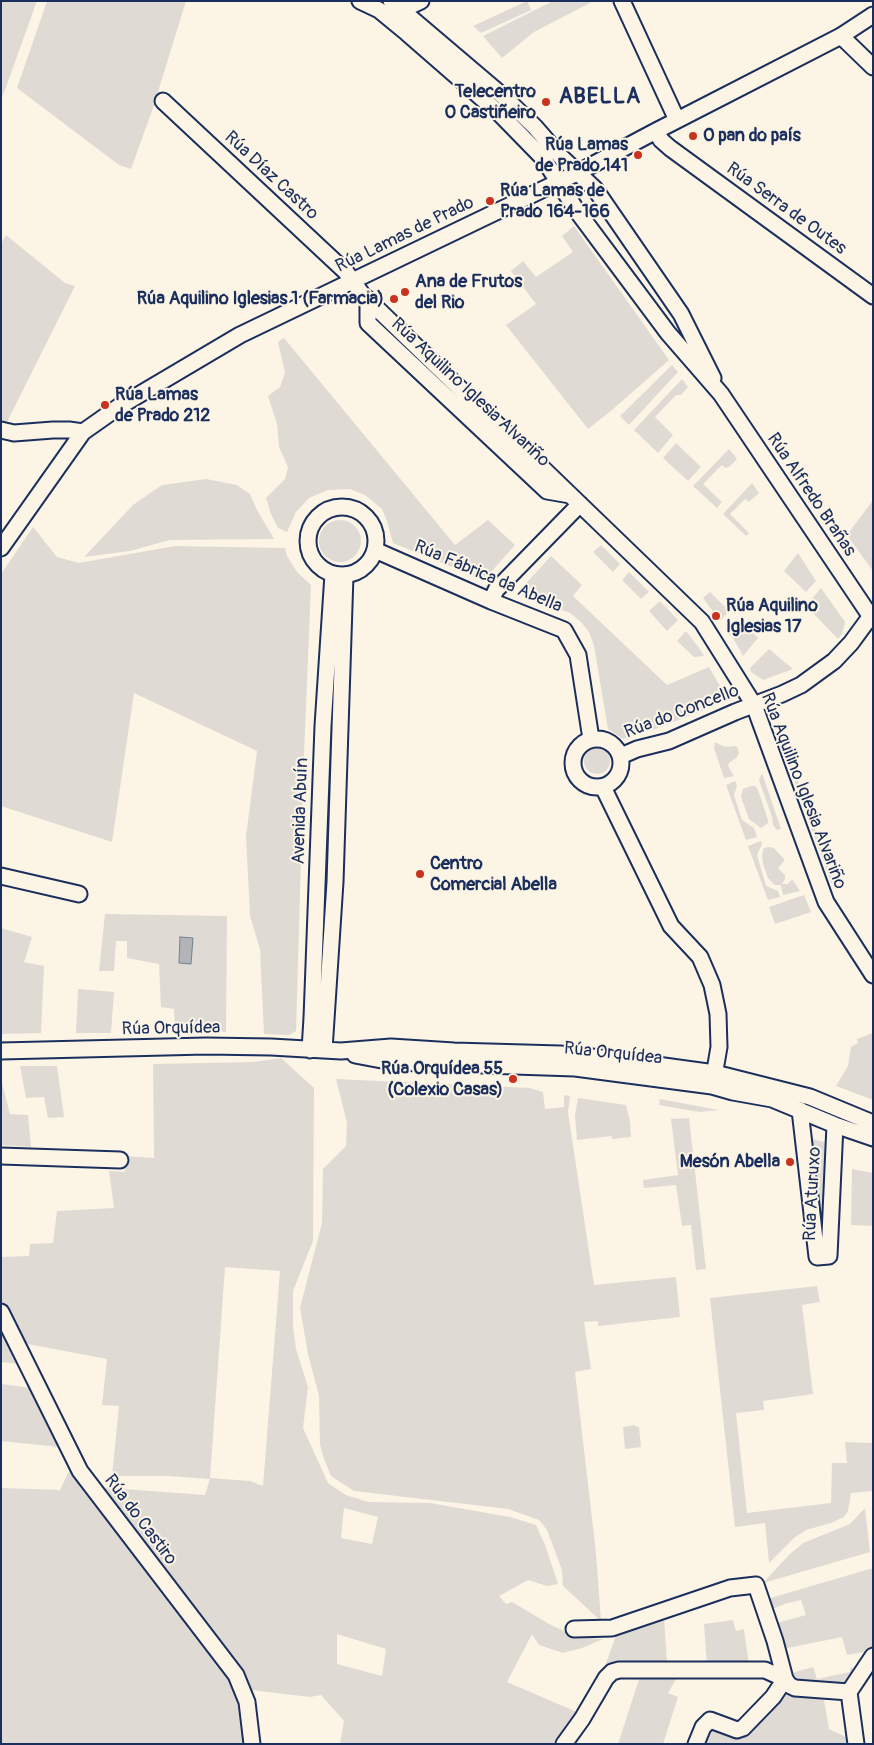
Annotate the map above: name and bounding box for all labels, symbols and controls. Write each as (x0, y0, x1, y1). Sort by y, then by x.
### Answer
place label: Telecentro O Castiñeiro (445, 81, 536, 124)
district label: ABELLA (558, 84, 642, 110)
marker: Telecentro O Castiñeiro (540, 96, 552, 108)
place label: O pan do país (703, 125, 801, 147)
street label: Rúa Díaz Castro (220, 127, 322, 225)
marker: O pan do país (687, 130, 699, 142)
place label: Rúa Lamas de Prado 141 (535, 134, 628, 176)
marker: Rúa Lamas de Prado 141 (632, 149, 644, 161)
street label: Rúa Serra de Outes (722, 158, 850, 260)
place label: Rúa Lamas de Prado 164-166 (500, 180, 610, 222)
street label: Rúa Lamas de Prado (332, 192, 478, 278)
marker: Rúa Lamas de Prado 164-166 (484, 195, 496, 207)
place label: Ana de Frutos del Rio (415, 271, 522, 314)
marker: Ana de Frutos del Rio (399, 286, 411, 298)
place label: Rúa Aquilino Iglesias 1 (Farmacia) (137, 288, 384, 310)
marker: Rúa Aquilino Iglesias 1 (Farmacia) (388, 293, 400, 305)
street label: Rúa Aquilino Iglesia Alvariño (386, 314, 554, 472)
place label: Rúa Lamas de Prado 212 (115, 384, 210, 426)
marker: Rúa Lamas de Prado 212 (99, 399, 111, 411)
street label: Rúa Alfredo Brañas (762, 429, 860, 561)
street label: Rúa Fábrica da Abella (411, 536, 565, 618)
place label: Rúa Aquilino Iglesias 17 (726, 595, 818, 638)
marker: Rúa Aquilino Iglesias 17 (710, 610, 722, 622)
street label: Rúa do Concello (622, 680, 742, 744)
street label: Rúa Aquilino Iglesia Alvariño (756, 690, 850, 892)
street label: Avenida Abuín (288, 757, 314, 865)
place label: Centro Comercial Abella (430, 853, 557, 896)
marker: Centro Comercial Abella (414, 868, 426, 880)
street label: Rúa Orquídea (121, 1017, 221, 1041)
street label: Rúa Orquídea (563, 1038, 663, 1070)
place label: Rúa Orquídea 55 (Colexio Casas) (381, 1058, 503, 1100)
marker: Rúa Orquídea 55 (Colexio Casas) (507, 1073, 519, 1085)
street label: Rúa Aturuxo (800, 1146, 826, 1242)
place label: Mesón Abella (680, 1151, 780, 1173)
marker: Mesón Abella (784, 1156, 796, 1168)
street label: Rúa do Castiro (99, 1470, 181, 1570)

